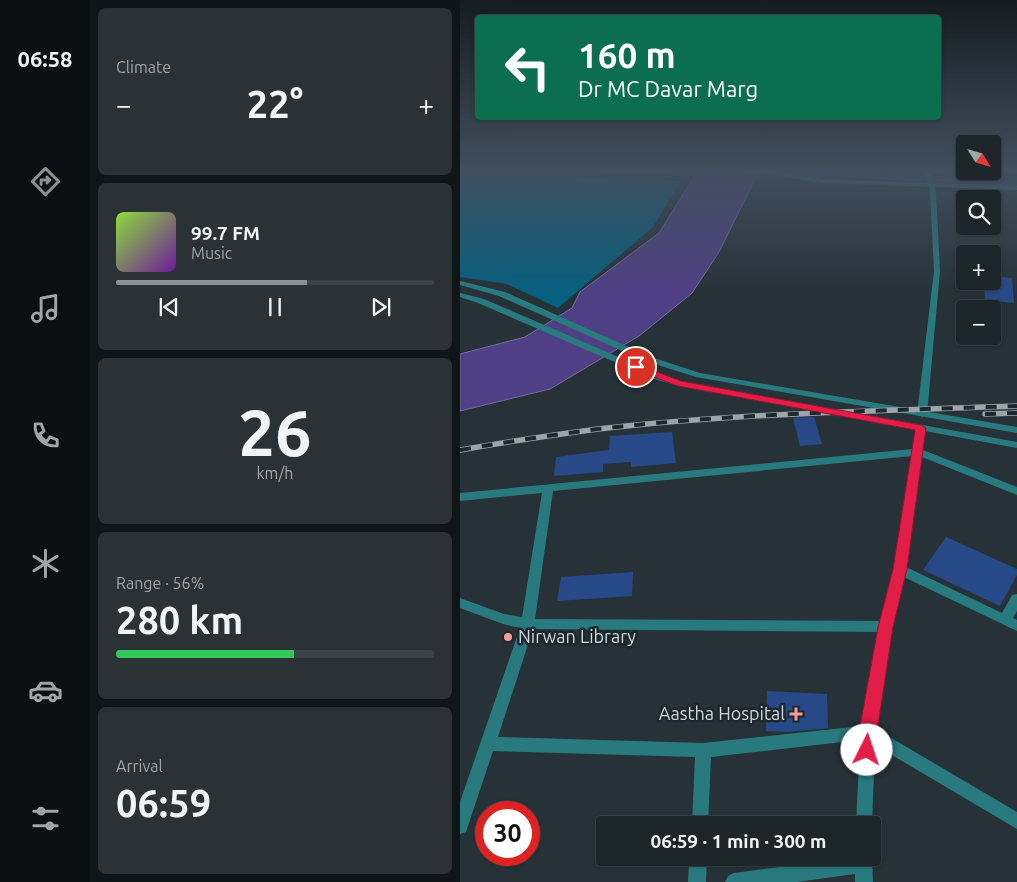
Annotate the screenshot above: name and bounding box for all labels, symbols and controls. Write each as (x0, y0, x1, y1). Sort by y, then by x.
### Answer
icon: left (495, 35, 560, 100)
text: 160 m (578, 35, 676, 75)
text: 06:58 (17, 46, 73, 71)
text: Climate (116, 58, 171, 76)
text: Dr MC Davar Marg (578, 76, 758, 101)
text: 22° (247, 83, 303, 125)
text: − (116, 89, 132, 120)
text: + (418, 89, 434, 120)
north arrow (956, 135, 1001, 180)
map controls (956, 135, 1001, 345)
icon: directions (28, 164, 63, 199)
button: search (956, 190, 1001, 235)
text: 99.7 FM (191, 222, 260, 244)
text: Music (191, 244, 232, 262)
button: + (956, 245, 1001, 290)
icon: music (28, 291, 63, 326)
icon: previous (155, 293, 183, 321)
icon: pause (261, 293, 289, 321)
icon: next (367, 293, 395, 321)
button: − (956, 300, 1001, 345)
pin (615, 346, 657, 388)
icon: arrive (622, 353, 650, 381)
text: 26 (238, 395, 312, 468)
icon: phone (28, 418, 63, 453)
text: km/h (257, 464, 293, 482)
icon: climate (28, 546, 63, 581)
text: Range · 56% (116, 574, 204, 592)
text: 280 km (116, 599, 243, 641)
place label: Nirwan Library (518, 626, 636, 646)
marker: Nirwan Library (502, 631, 514, 643)
icon: car (28, 673, 63, 708)
place label: Aastha Hospital (659, 703, 785, 723)
marker: Aastha Hospital (789, 707, 803, 721)
position arrow (840, 723, 892, 775)
text: Arrival (116, 757, 163, 775)
text: 06:59 (116, 782, 211, 824)
icon: filters (28, 801, 63, 836)
speed limit sign: 30 (475, 801, 540, 866)
text: 06:59 · 1 min · 300 m (651, 830, 826, 852)

